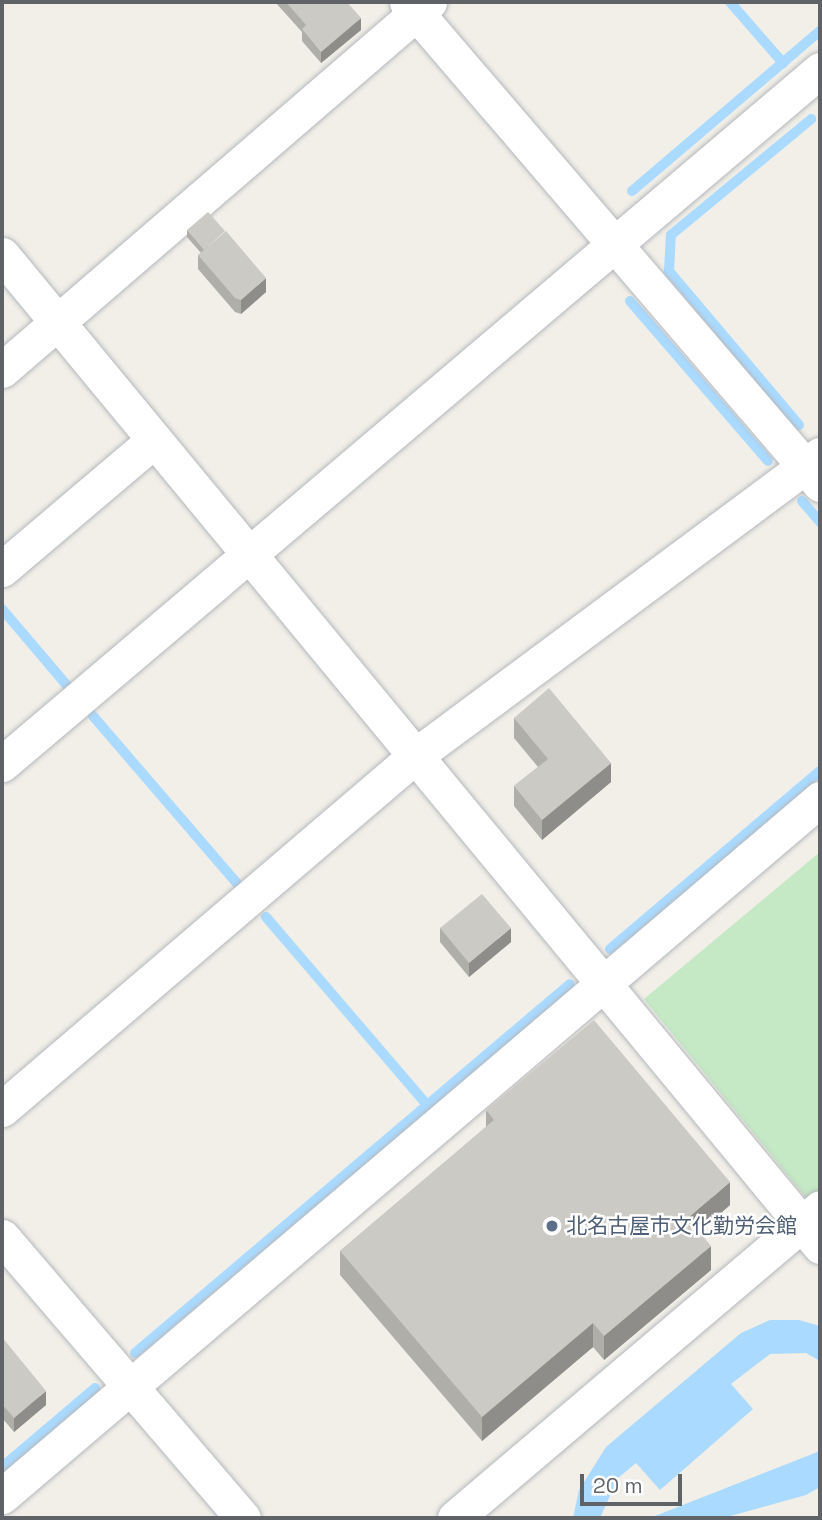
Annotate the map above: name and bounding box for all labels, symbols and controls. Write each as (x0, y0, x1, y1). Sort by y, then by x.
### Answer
place label: 北名古屋市文化勤労会館 (566, 1213, 797, 1239)
marker: 北名古屋市文化勤労会館 (544, 1218, 560, 1234)
scale bar (584, 1460, 686, 1504)
text: 20 m (593, 1472, 643, 1499)

